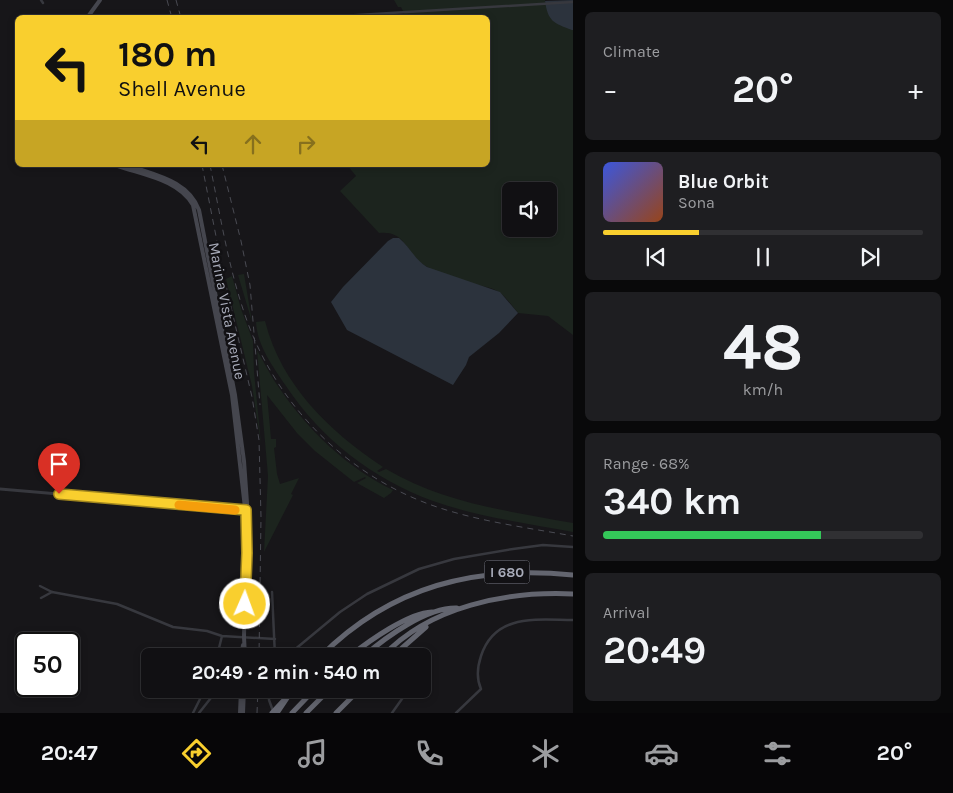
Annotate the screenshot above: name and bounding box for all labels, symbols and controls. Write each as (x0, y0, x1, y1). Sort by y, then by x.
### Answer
text: 180 m (118, 34, 217, 75)
icon: left (35, 35, 100, 100)
text: Climate (603, 42, 660, 61)
text: 20° (732, 67, 794, 112)
text: − (603, 73, 618, 106)
text: + (908, 73, 923, 106)
text: Shell Avenue (118, 76, 246, 102)
icon: left (186, 130, 214, 158)
icon: ahead (239, 130, 267, 158)
icon: right (292, 130, 320, 158)
text: Blue Orbit (678, 171, 769, 193)
map controls (502, 182, 557, 237)
button: sound (502, 182, 557, 237)
text: Sona (678, 193, 715, 212)
street label: Marina Vista Avenue (205, 241, 249, 381)
icon: previous (642, 243, 670, 271)
icon: pause (749, 243, 777, 271)
icon: next (856, 243, 884, 271)
text: 48 (723, 309, 803, 385)
text: km/h (743, 380, 783, 399)
pin (38, 443, 80, 494)
icon: arrive (45, 450, 73, 478)
text: Range · 68% (603, 454, 690, 473)
text: 340 km (603, 479, 741, 524)
road number: I 680 (484, 560, 530, 584)
position arrow (218, 577, 270, 629)
text: Arrival (603, 603, 650, 622)
text: 20:49 (603, 628, 706, 673)
speed limit sign: 50 (15, 632, 80, 697)
text: 20:49 · 2 min · 540 m (192, 662, 380, 684)
icon: directions (179, 736, 214, 771)
icon: music (295, 736, 330, 771)
icon: phone (412, 736, 447, 771)
icon: climate (528, 736, 563, 771)
icon: car (644, 736, 679, 771)
icon: filters (760, 736, 795, 771)
text: 20:47 (41, 740, 98, 766)
text: 20° (877, 740, 912, 766)

